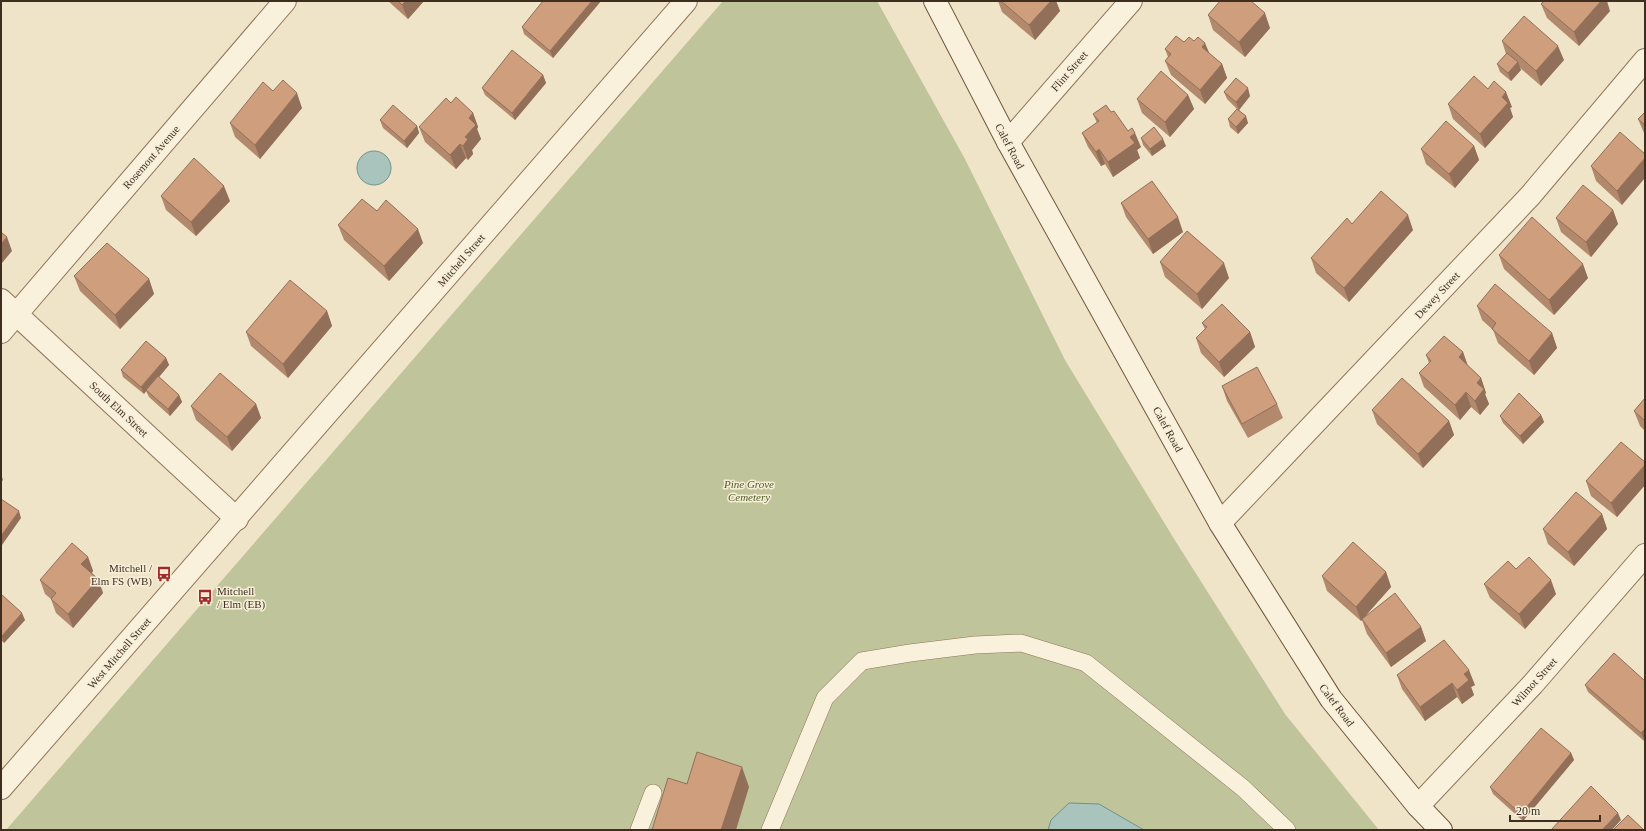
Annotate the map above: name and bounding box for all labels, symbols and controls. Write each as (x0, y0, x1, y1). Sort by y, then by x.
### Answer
street label: Flint Street (1048, 48, 1090, 94)
street label: Calef Road (993, 121, 1027, 171)
street label: Rosemont Avenue (120, 123, 182, 191)
street label: Mitchell Street (435, 231, 487, 289)
street label: Dewey Street (1412, 269, 1462, 321)
street label: South Elm Street (87, 379, 151, 439)
street label: Calef Road (1151, 404, 1186, 454)
park label: Pine Grove Cemetery (723, 478, 774, 503)
place label: Mitchell / Elm FS (WB) (91, 562, 153, 588)
bus stop icon: Mitchell / Elm FS (WB) (155, 565, 173, 583)
place label: Mitchell / Elm (EB) (217, 585, 266, 611)
bus stop icon: Mitchell / Elm (EB) (196, 588, 214, 606)
street label: West Mitchell Street (85, 615, 153, 691)
street label: Wilmot Street (1509, 655, 1559, 709)
street label: Calef Road (1317, 682, 1357, 729)
scale bar (1510, 797, 1600, 823)
text: 20 m (1516, 804, 1541, 818)

